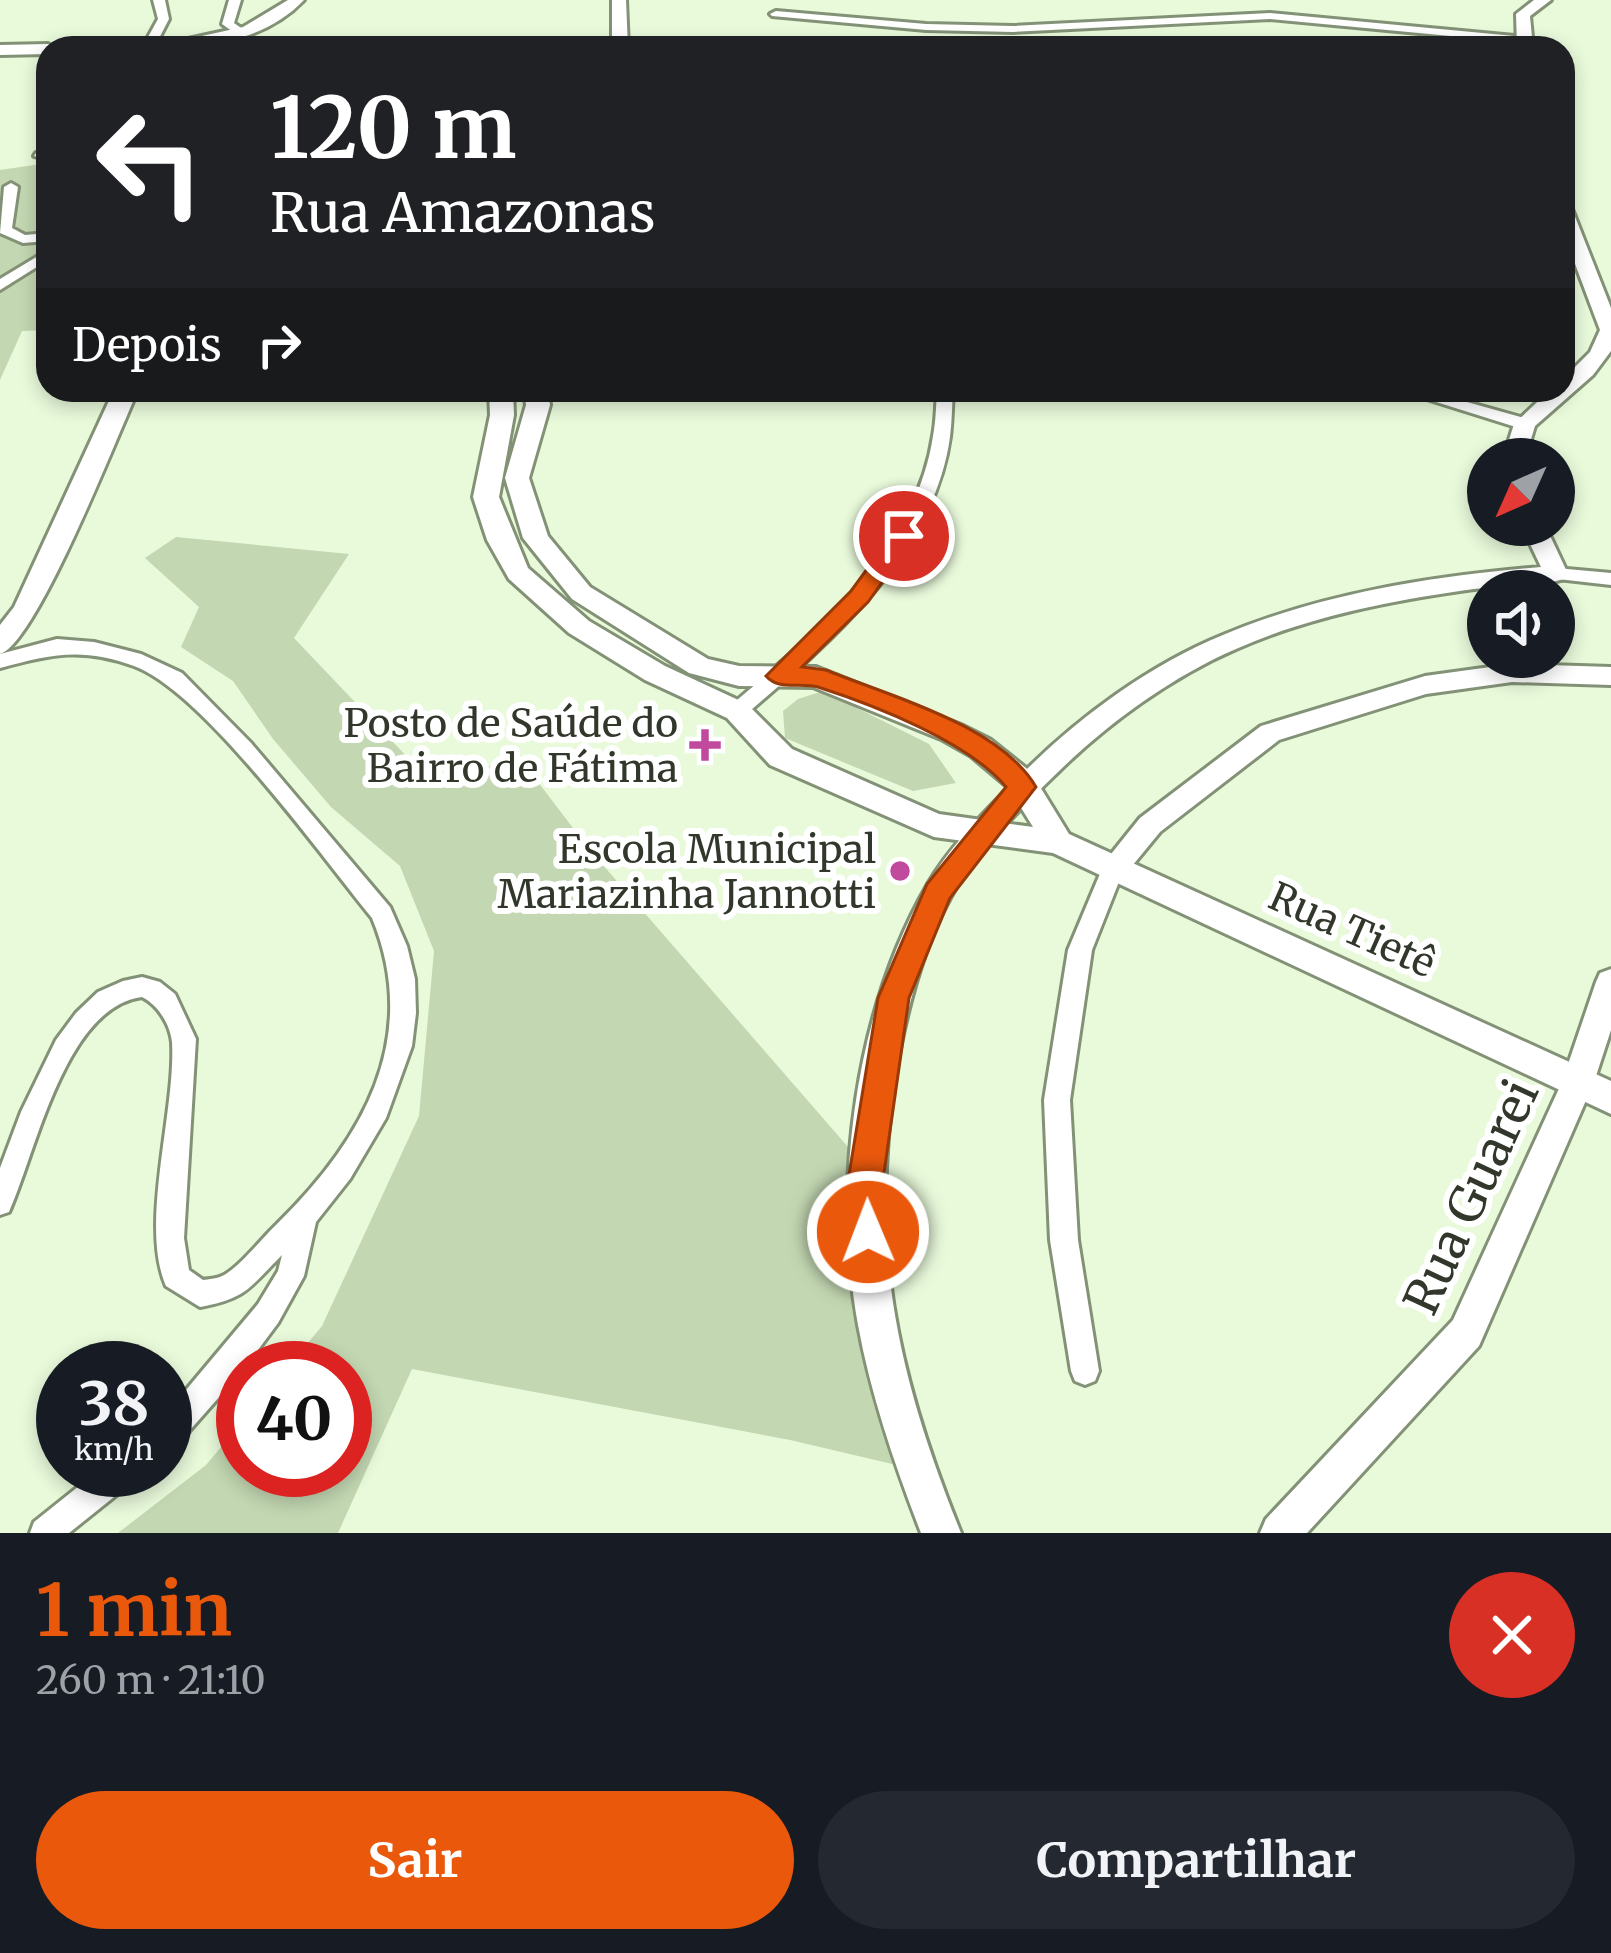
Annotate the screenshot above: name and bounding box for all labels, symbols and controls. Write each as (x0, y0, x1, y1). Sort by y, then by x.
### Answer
text: 120 m (270, 75, 517, 181)
icon: left (72, 84, 228, 240)
text: Rua Amazonas (270, 179, 655, 247)
icon: right (246, 312, 312, 378)
text: Depois (72, 317, 222, 373)
north arrow (1467, 438, 1575, 546)
map controls (1467, 438, 1575, 678)
pin (853, 485, 955, 587)
icon: arrive (871, 503, 937, 569)
button: sound (1467, 570, 1575, 678)
place label: Posto de Saúde do Bairro de Fátima (343, 699, 678, 793)
marker: Posto de Saúde do Bairro de Fátima (689, 729, 721, 761)
place label: Escola Municipal Mariazinha Jannotti (498, 825, 876, 919)
marker: Escola Municipal Mariazinha Jannotti (887, 858, 913, 884)
street label: Rua Tietê (1262, 872, 1442, 988)
street label: Rua Guarei (1391, 1070, 1551, 1324)
position arrow (805, 1169, 931, 1295)
speed limit sign: 40 (216, 1341, 372, 1497)
text: 38 (78, 1366, 150, 1441)
text: km/h (74, 1430, 154, 1468)
text: 1 min (36, 1565, 232, 1656)
button: close (1449, 1572, 1575, 1698)
text: 260 m · 21:10 (36, 1656, 266, 1705)
button: Sair (36, 1791, 794, 1929)
button: Compartilhar (818, 1791, 1575, 1929)

